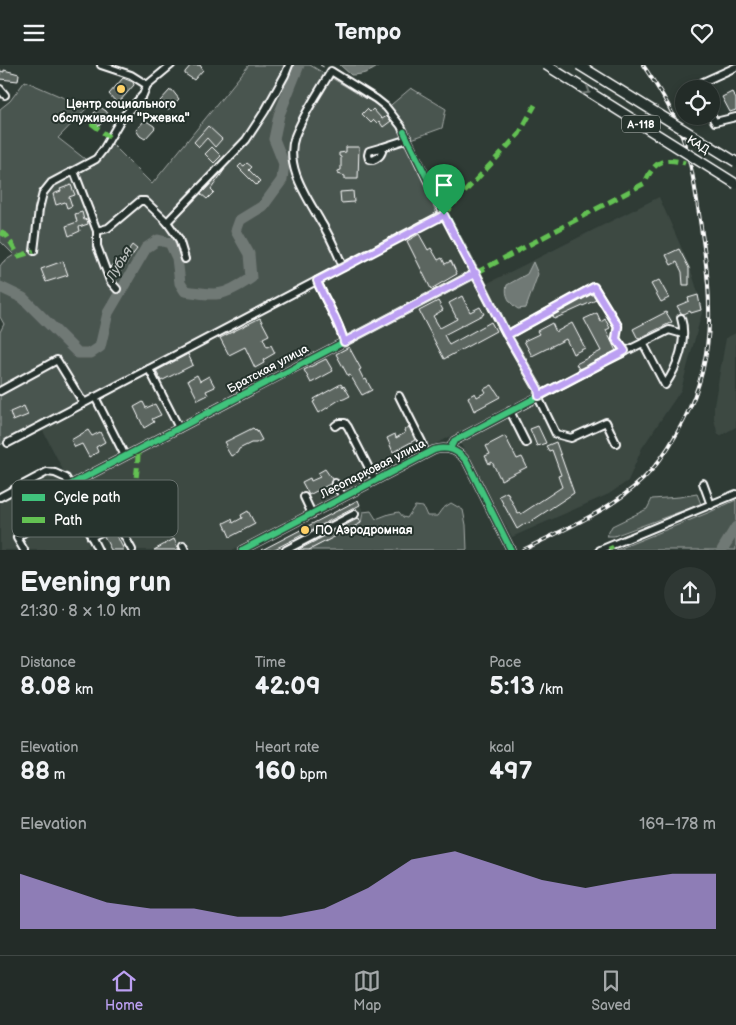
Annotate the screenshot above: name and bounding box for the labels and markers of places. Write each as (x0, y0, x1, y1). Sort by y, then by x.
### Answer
marker: Центр социального обслуживания "Ржевка" (115, 83, 127, 95)
place label: Центр социального обслуживания "Ржевка" (52, 97, 190, 126)
pin (423, 164, 465, 215)
place label: ПО Аэродромная (315, 523, 413, 538)
marker: ПО Аэродромная (299, 524, 311, 536)

